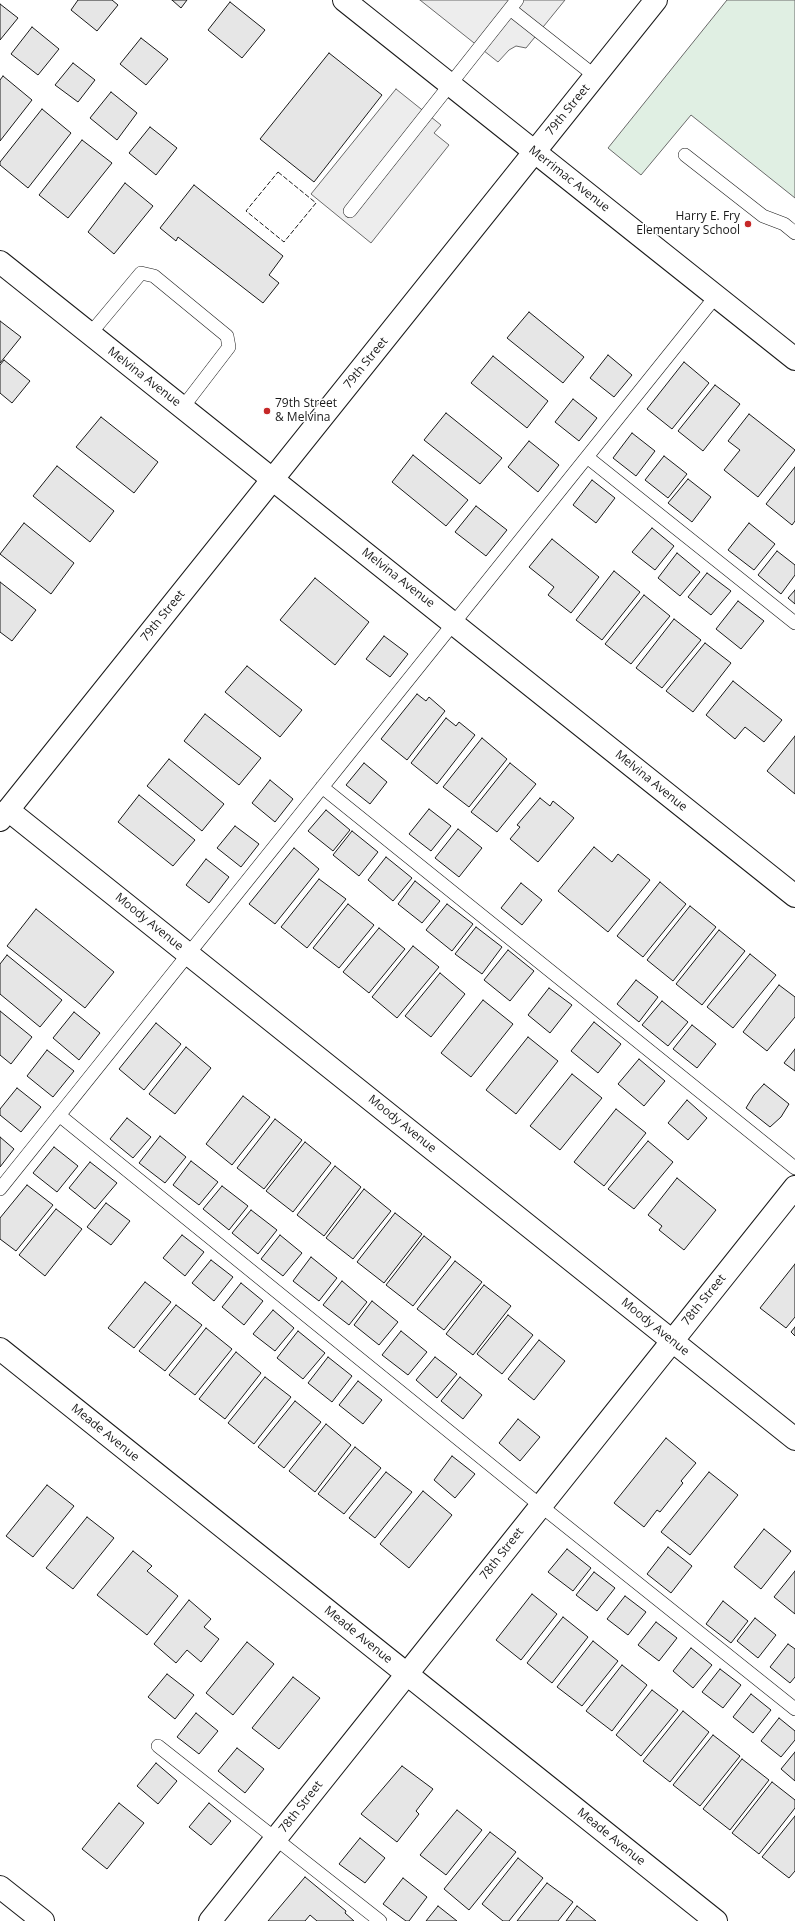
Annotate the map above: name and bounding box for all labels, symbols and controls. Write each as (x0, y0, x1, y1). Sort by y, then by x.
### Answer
street label: 79th Street (543, 81, 593, 139)
street label: Merrimac Avenue (526, 143, 612, 215)
place label: Harry E. Fry Elementary School (636, 210, 740, 238)
marker: Harry E. Fry Elementary School (743, 219, 753, 229)
street label: 79th Street (341, 334, 391, 392)
street label: Melvina Avenue (105, 344, 183, 410)
place label: 79th Street & Melvina (275, 397, 337, 425)
marker: 79th Street & Melvina (262, 406, 272, 416)
street label: Melvina Avenue (359, 545, 437, 611)
street label: 79th Street (138, 587, 188, 645)
street label: Melvina Avenue (612, 748, 690, 814)
street label: Moody Avenue (112, 890, 186, 954)
street label: Moody Avenue (365, 1092, 439, 1156)
street label: 78th Street (679, 1271, 729, 1329)
street label: Moody Avenue (618, 1295, 692, 1359)
street label: Meade Avenue (68, 1401, 142, 1465)
street label: 78th Street (477, 1525, 527, 1583)
street label: Meade Avenue (321, 1603, 395, 1667)
street label: 78th Street (276, 1778, 326, 1836)
street label: Meade Avenue (574, 1805, 648, 1869)

